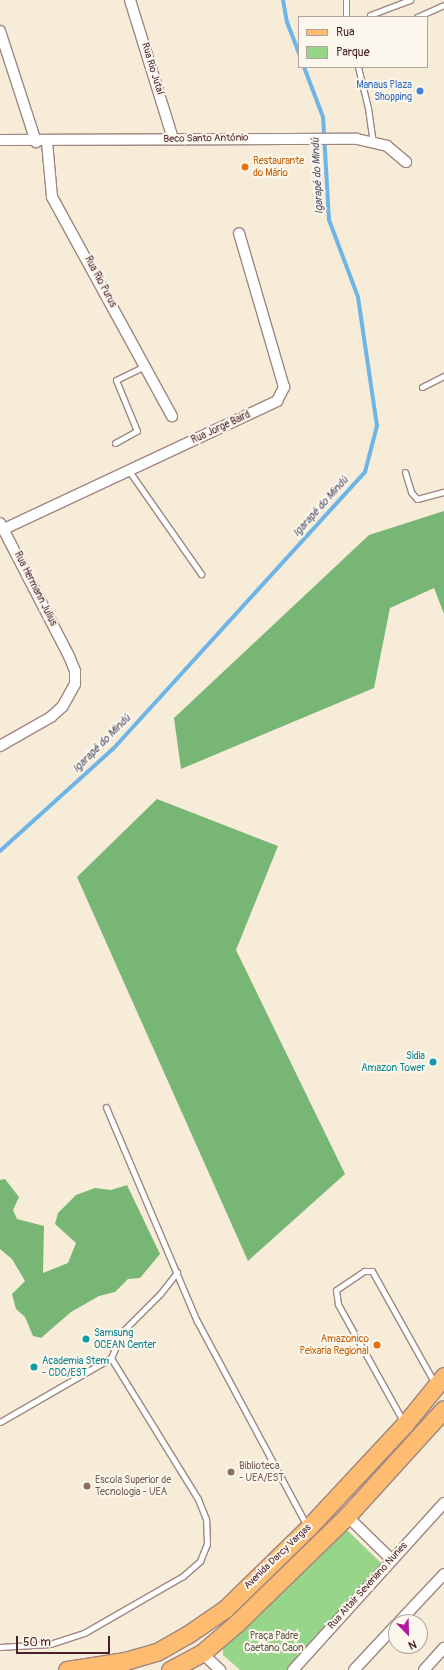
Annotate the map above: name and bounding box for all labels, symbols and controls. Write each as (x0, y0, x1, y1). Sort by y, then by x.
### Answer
legend (298, 16, 428, 68)
text: Rua (336, 25, 355, 40)
street label: Rua Rio Jutaí (138, 41, 166, 97)
text: Parque (336, 45, 370, 60)
place label: Manaus Plaza Shopping (356, 79, 412, 102)
marker: Manaus Plaza Shopping (415, 86, 425, 96)
street label: Beco Santo Antônio (163, 132, 249, 146)
water label: Igarapé do Mindú (309, 137, 327, 215)
place label: Restaurante do Mário (253, 155, 304, 178)
marker: Restaurante do Mário (240, 162, 250, 172)
street label: Rua Rio Purus (81, 254, 119, 310)
street label: Rua Jorge Baird (190, 409, 252, 447)
water label: Igarapé do Mindú (290, 474, 352, 540)
street label: Rua Hermann Julius (11, 550, 59, 628)
water label: Igarapé do Mindú (70, 712, 134, 776)
place label: Sidia Amazon Tower (361, 1050, 425, 1074)
marker: Sidia Amazon Tower (428, 1057, 438, 1067)
place label: Samsung OCEAN Center (94, 1327, 156, 1350)
place label: Amazonico Peixaria Regional (299, 1333, 369, 1356)
marker: Samsung OCEAN Center (81, 1334, 91, 1344)
marker: Amazonico Peixaria Regional (372, 1340, 382, 1350)
place label: Academia Stem - CDC/EST (42, 1355, 109, 1378)
marker: Academia Stem - CDC/EST (29, 1362, 39, 1372)
place label: Biblioteca - UEA/EST (239, 1460, 284, 1484)
marker: Biblioteca - UEA/EST (226, 1467, 236, 1477)
place label: Escola Superior de Tecnologia - UEA (95, 1474, 171, 1498)
marker: Escola Superior de Tecnologia - UEA (82, 1481, 92, 1491)
street label: Avenida Darcy Vargas (242, 1522, 314, 1592)
street label: Rua Altair Severiano Nunes (326, 1540, 410, 1632)
north arrow (388, 1614, 428, 1654)
scale bar (18, 1628, 112, 1654)
park label: Praça Padre Caetano Caon (244, 1630, 304, 1654)
text: 50 m (23, 1635, 51, 1650)
text: N (407, 1637, 418, 1652)

